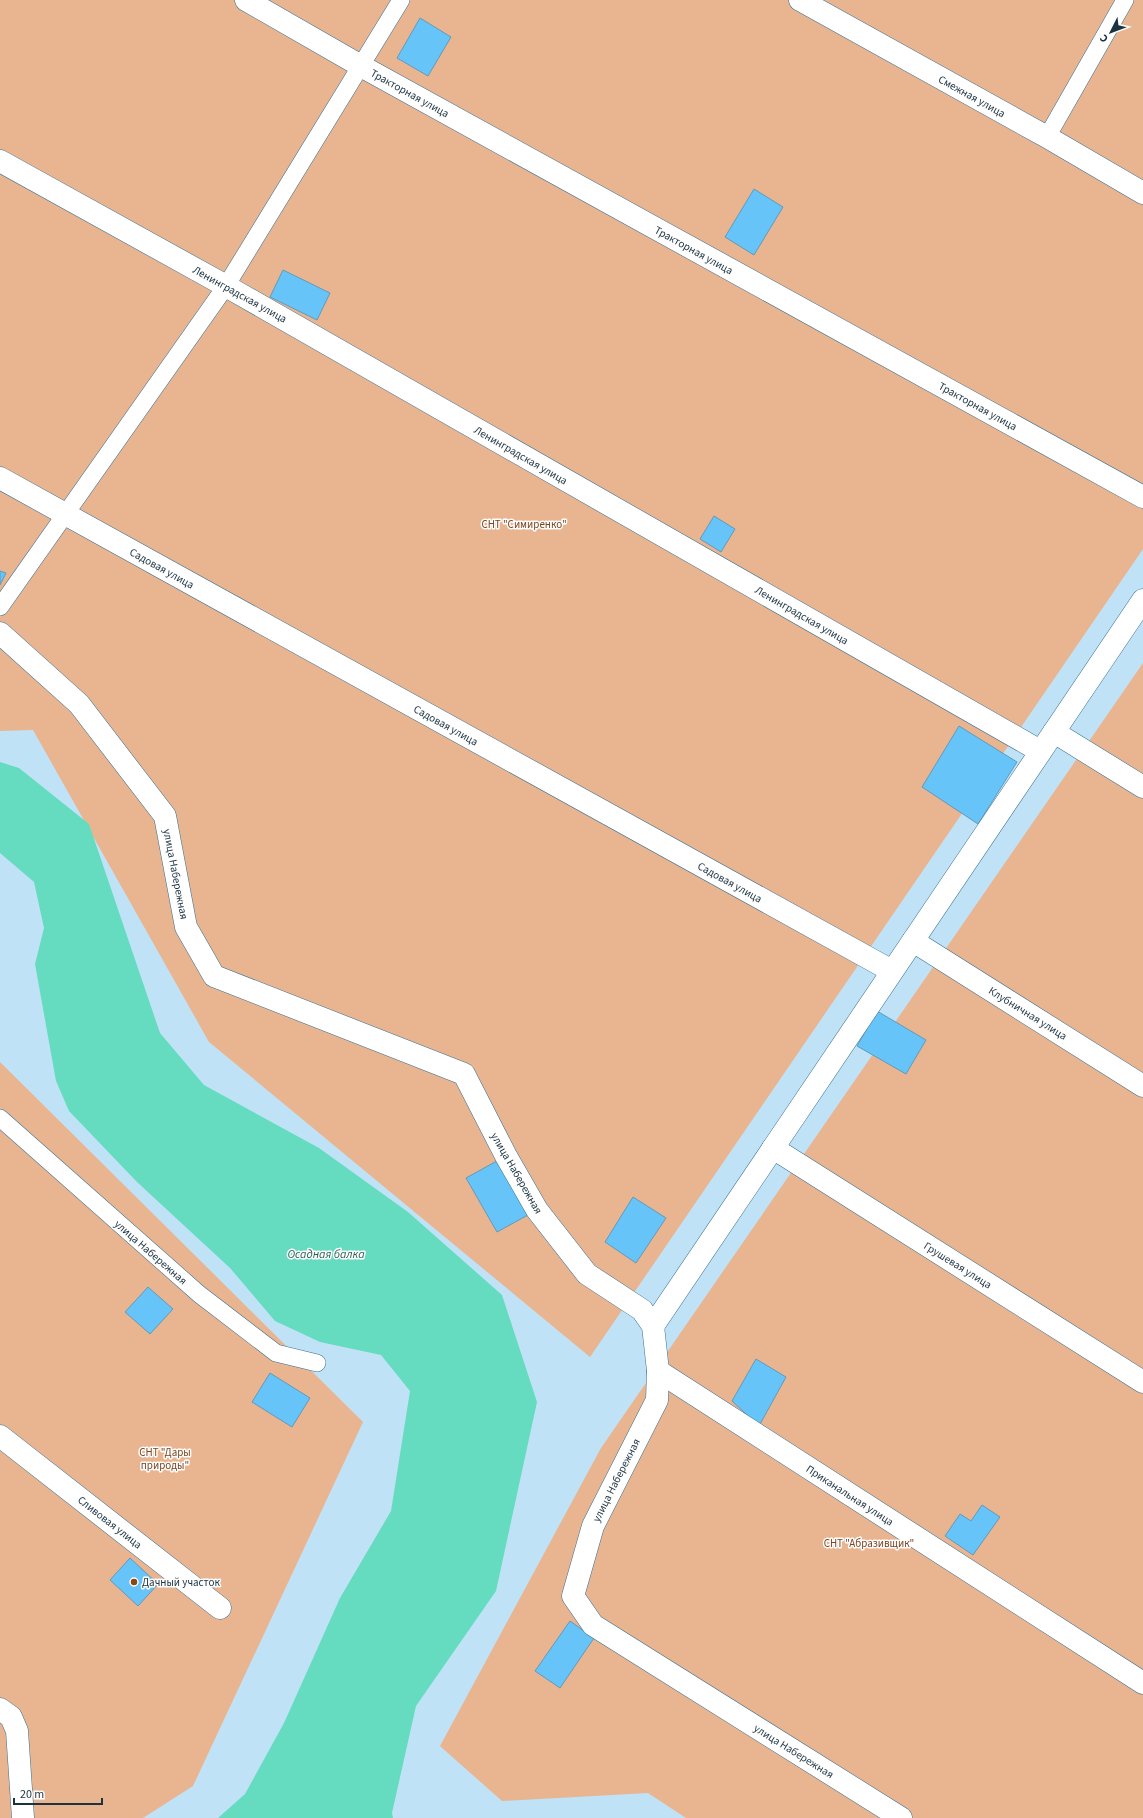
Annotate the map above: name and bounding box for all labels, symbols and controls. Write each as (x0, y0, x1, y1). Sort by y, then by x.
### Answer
north arrow (1091, 12, 1131, 52)
text: С (1096, 31, 1112, 46)
street label: Тракторная улица (368, 66, 452, 121)
street label: Смежная улица (935, 72, 1008, 121)
street label: Тракторная улица (652, 223, 736, 278)
street label: Ленинградская улица (190, 262, 290, 327)
street label: Тракторная улица (936, 379, 1020, 434)
street label: Ленинградская улица (471, 423, 570, 488)
park label: СНТ "Симиренко" (481, 517, 567, 532)
street label: Садовая улица (127, 545, 197, 592)
street label: Ленинградская улица (752, 583, 851, 648)
street label: Садовая улица (411, 702, 481, 749)
street label: улица Набережная (159, 828, 192, 921)
street label: Садовая улица (695, 859, 765, 906)
street label: Клубничная улица (986, 983, 1070, 1044)
street label: улица Набережная (487, 1130, 546, 1217)
street label: улица Набережная (111, 1217, 190, 1288)
street label: Грушевая улица (921, 1239, 995, 1292)
water label: Осадная балка (287, 1246, 365, 1263)
street label: улица Набережная (589, 1436, 644, 1524)
park label: СНТ "Дары природы" (139, 1445, 191, 1473)
street label: Приканальная улица (803, 1461, 896, 1529)
street label: Сливовая улица (74, 1493, 145, 1552)
park label: СНТ "Абразивщик" (824, 1536, 914, 1551)
place label: Дачный участок (142, 1575, 220, 1590)
marker: Дачный участок (129, 1577, 139, 1587)
street label: улица Набережная (751, 1721, 837, 1782)
scale bar (14, 1780, 102, 1806)
text: 20 m (20, 1786, 44, 1803)

